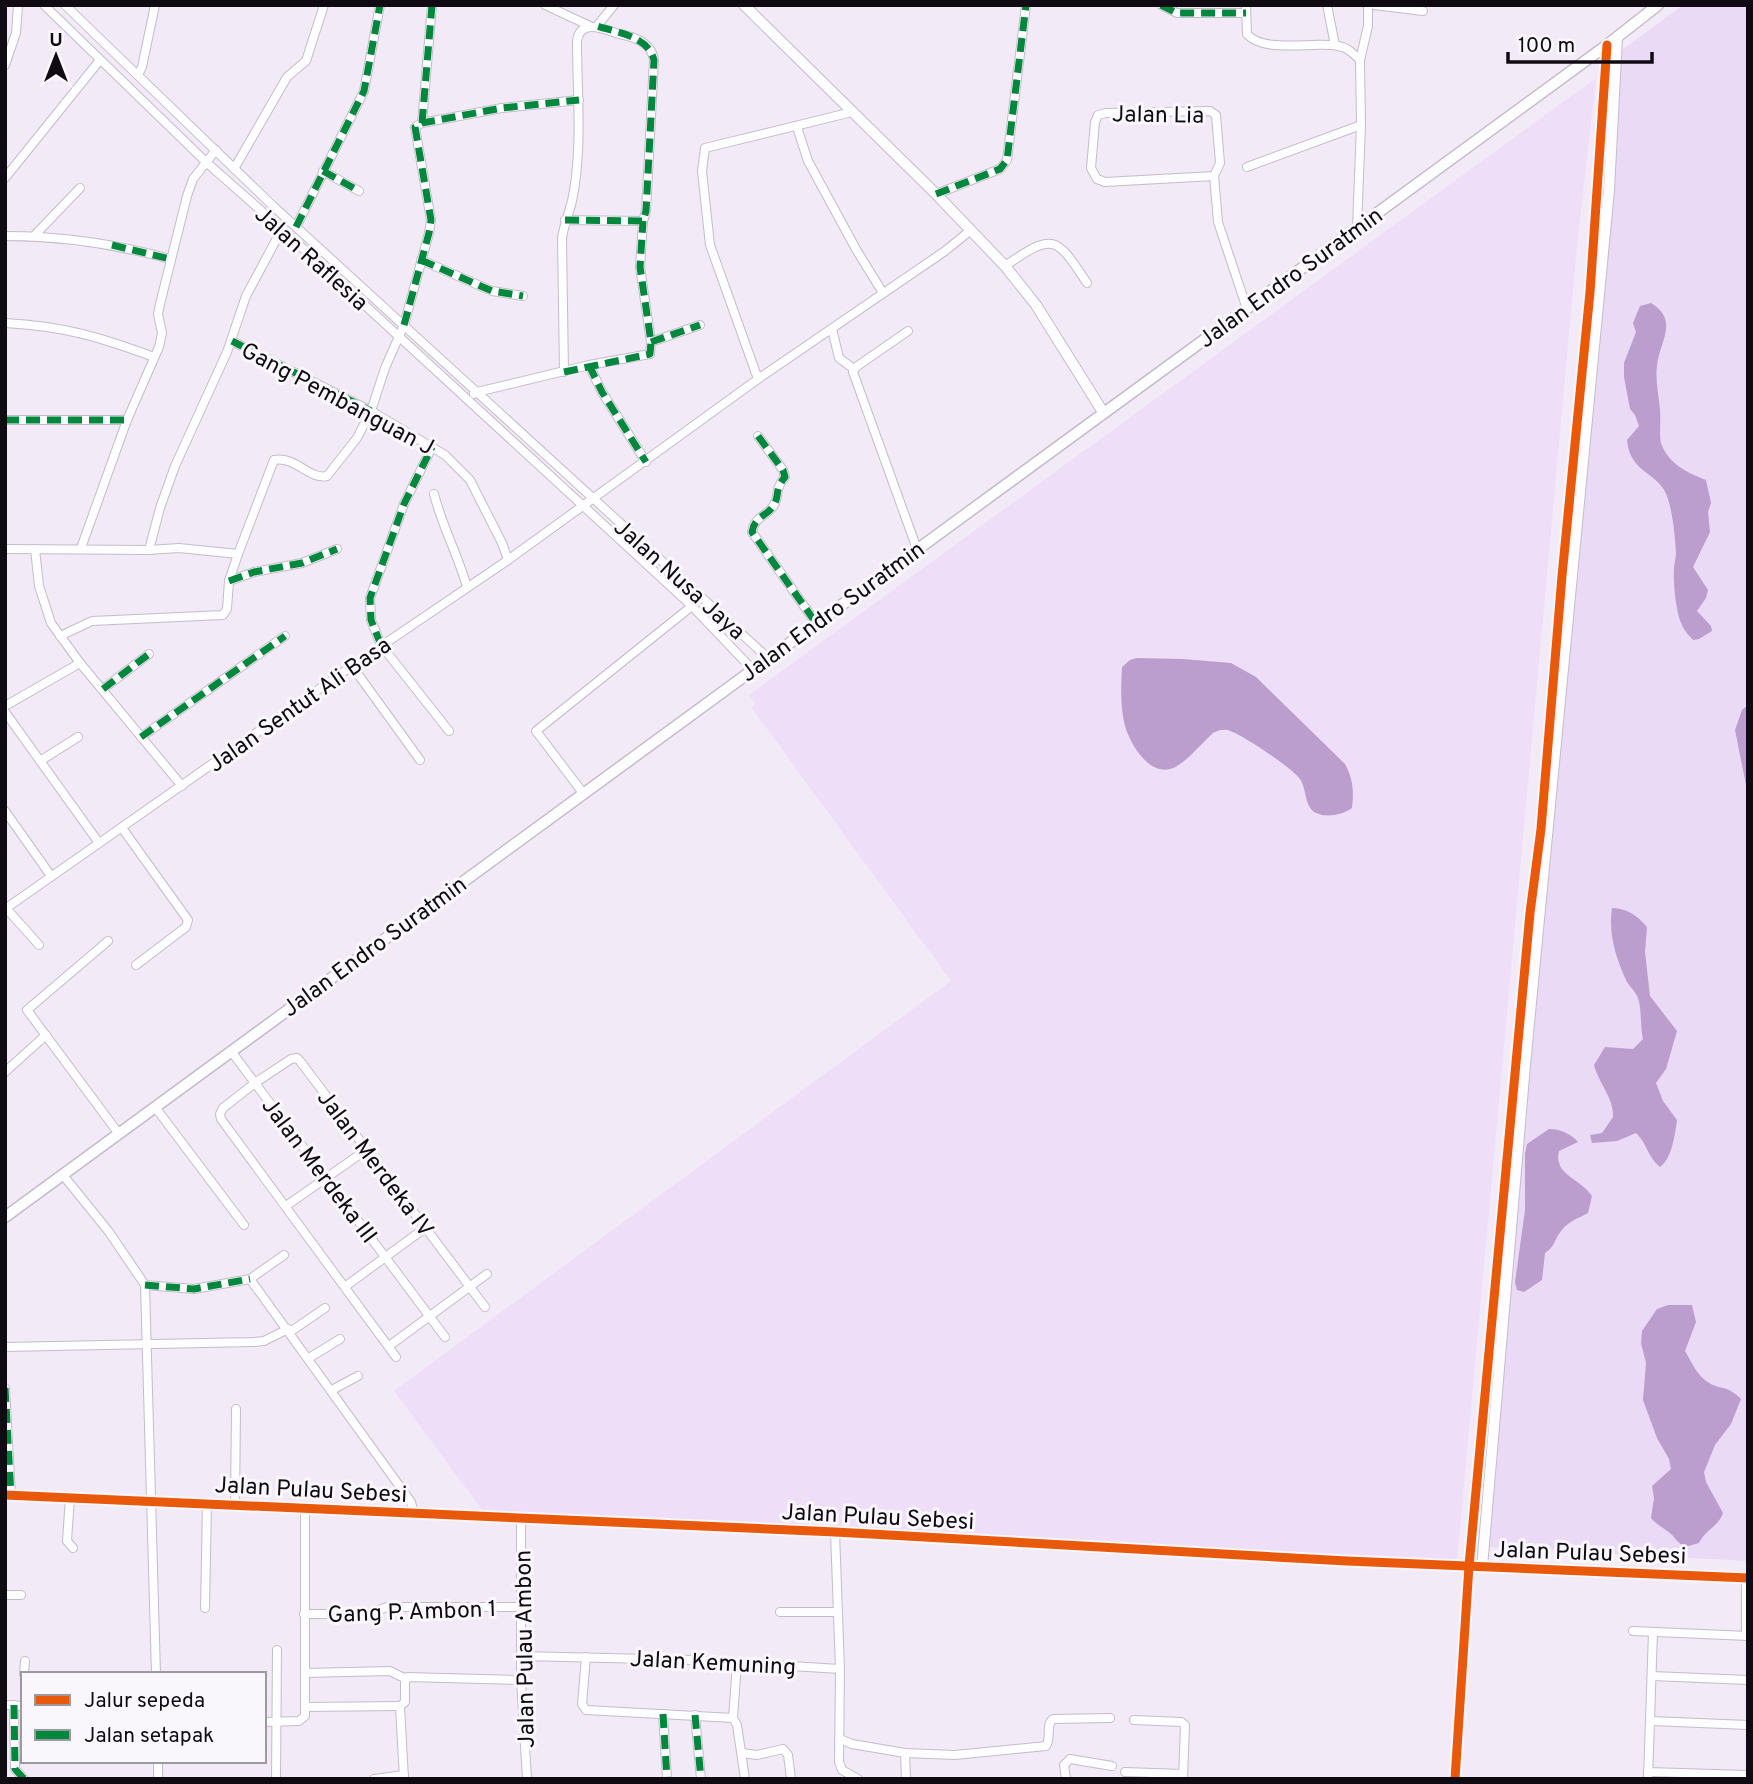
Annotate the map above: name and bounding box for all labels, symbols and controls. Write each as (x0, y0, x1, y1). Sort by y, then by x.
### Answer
north arrow (21, 21, 91, 91)
scale bar (1508, 21, 1652, 65)
text: U (49, 29, 63, 53)
text: 100 m (1518, 33, 1575, 60)
street label: Jalan Lia (1112, 101, 1204, 132)
street label: Jalan Raflesia (247, 201, 373, 319)
street label: Jalan Endro Suratmin (1194, 202, 1389, 356)
street label: Gang Pembanguan J (235, 337, 438, 463)
street label: Jalan Nusa Jaya (607, 514, 750, 648)
street label: Jalan Endro Suratmin (736, 536, 931, 690)
street label: Jalan Sentut Ali Basa (203, 632, 398, 780)
street label: Jalan Endro Suratmin (278, 871, 473, 1025)
street label: Jalan Merdeka IV (309, 1085, 439, 1244)
street label: Jalan Merdeka III (254, 1093, 382, 1250)
street label: Jalan Pulau Sebesi (214, 1472, 408, 1511)
street label: Jalan Pulau Sebesi (781, 1499, 975, 1538)
street label: Jalan Pulau Sebesi (1493, 1537, 1687, 1572)
street label: Jalan Pulau Ambon (510, 1550, 543, 1748)
street label: Gang P. Ambon 1 (327, 1596, 497, 1631)
street label: Jalan Kemuning (629, 1646, 797, 1683)
legend (21, 1672, 266, 1763)
text: Jalur sepeda (84, 1688, 205, 1715)
text: Jalan setapak (84, 1723, 214, 1750)

